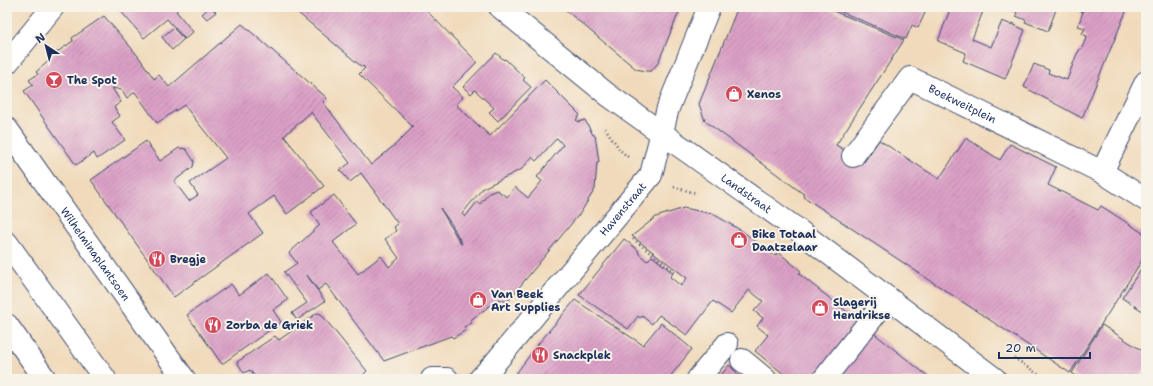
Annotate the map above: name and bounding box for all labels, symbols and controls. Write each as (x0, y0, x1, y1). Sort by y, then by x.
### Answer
north arrow (26, 26, 66, 66)
text: N (32, 30, 49, 47)
bar icon: The Spot (44, 70, 64, 90)
place label: The Spot (67, 73, 117, 88)
street label: Boekweitplein (926, 81, 999, 127)
shop icon: Xenos (724, 84, 744, 104)
place label: Xenos (747, 87, 781, 102)
street label: Landstraat (718, 170, 775, 217)
street label: Havenstraat (596, 179, 650, 239)
street label: Wilhelminaplantsoen (57, 204, 134, 304)
place label: Bike Totaal Daatzelaar (752, 227, 818, 255)
shop icon: Bike Totaal Daatzelaar (729, 230, 749, 250)
restaurant icon: Bregje (147, 249, 167, 269)
place label: Bregje (170, 252, 207, 267)
place label: Van Beek Art Supplies (491, 287, 561, 315)
shop icon: Van Beek Art Supplies (468, 290, 488, 310)
place label: Slagerij Hendrikse (833, 295, 891, 323)
shop icon: Slagerij Hendrikse (810, 298, 830, 318)
restaurant icon: Zorba de Griek (203, 315, 223, 335)
place label: Zorba de Griek (226, 318, 313, 333)
scale bar (999, 334, 1090, 360)
text: 20 m (1005, 340, 1036, 356)
restaurant icon: Snackplek (530, 345, 550, 365)
place label: Snackplek (553, 348, 611, 363)

